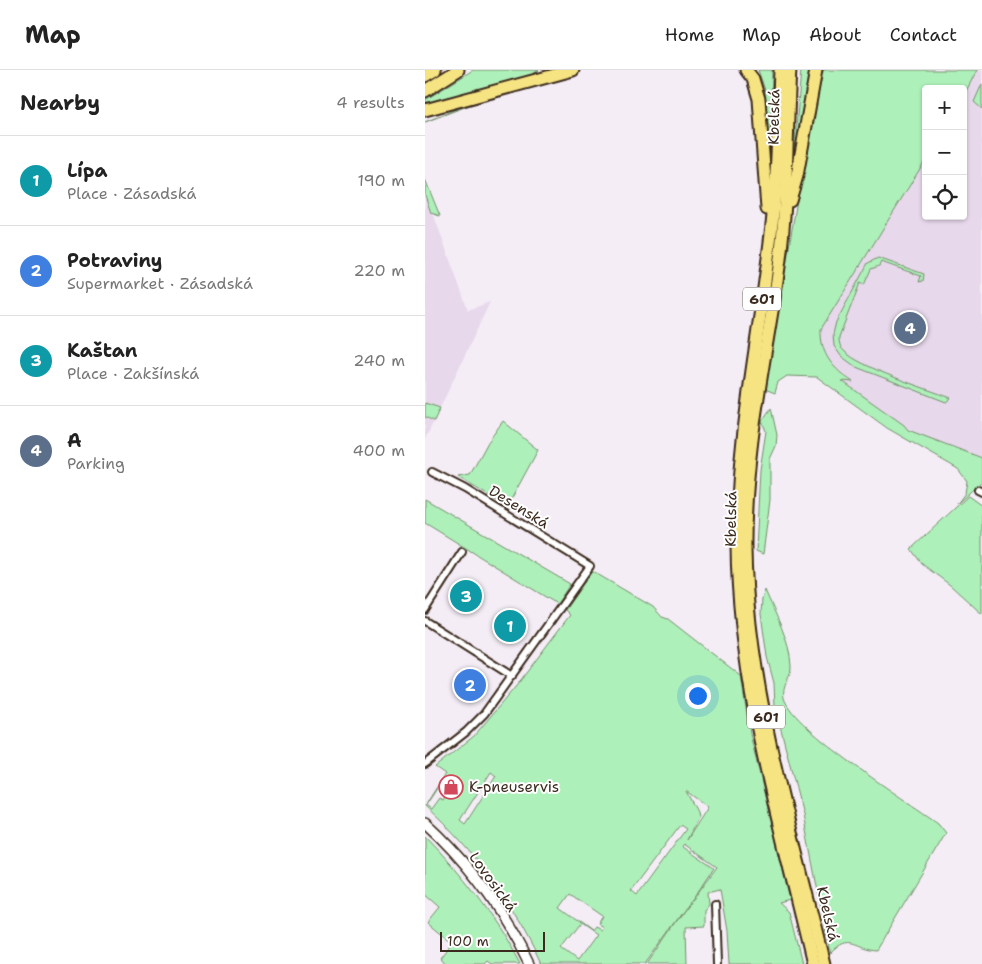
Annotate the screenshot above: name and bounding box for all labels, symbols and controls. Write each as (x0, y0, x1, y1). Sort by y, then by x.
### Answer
text: Map (25, 19, 81, 51)
text: Home (665, 23, 714, 47)
text: Map (742, 23, 781, 47)
text: About (809, 23, 862, 47)
text: Contact (890, 23, 957, 47)
map controls (922, 85, 967, 220)
button: + (922, 85, 967, 130)
street label: Kbelská (764, 88, 784, 145)
text: Nearby (20, 89, 100, 117)
text: 4 results (336, 92, 405, 113)
button: − (922, 130, 967, 175)
text: Lípa (67, 158, 108, 183)
text: 1 (32, 170, 40, 191)
text: 190 m (358, 170, 405, 191)
button: locate (922, 175, 967, 220)
text: Place · Zásadská (67, 183, 196, 204)
text: Potraviny (67, 248, 162, 273)
text: 2 (30, 260, 42, 281)
text: 220 m (353, 260, 405, 281)
text: Supermarket · Zásadská (67, 273, 253, 294)
road number: 601 (743, 288, 781, 310)
pin: 4 (894, 309, 926, 347)
text: Kaštan (67, 338, 137, 363)
text: 3 (30, 350, 42, 371)
text: 240 m (353, 350, 405, 371)
text: Place · Zakšínská (67, 363, 199, 384)
text: A (67, 428, 82, 453)
text: 4 (30, 440, 42, 461)
text: 400 m (352, 440, 405, 461)
text: Parking (67, 453, 125, 474)
street label: Desenská (485, 481, 553, 534)
street label: Kbelská (721, 490, 741, 547)
pin: 3 (450, 577, 482, 615)
pin: 1 (494, 607, 526, 645)
pin: 2 (454, 666, 486, 704)
your location (685, 683, 711, 709)
road number: 601 (747, 706, 785, 729)
shop icon: K-pneuservis (438, 774, 464, 800)
place label: K-pneuservis (469, 777, 559, 797)
street label: Lovosická (465, 848, 522, 917)
street label: Kbelská (812, 884, 844, 944)
scale bar (440, 929, 545, 952)
text: 100 m (447, 932, 489, 950)

